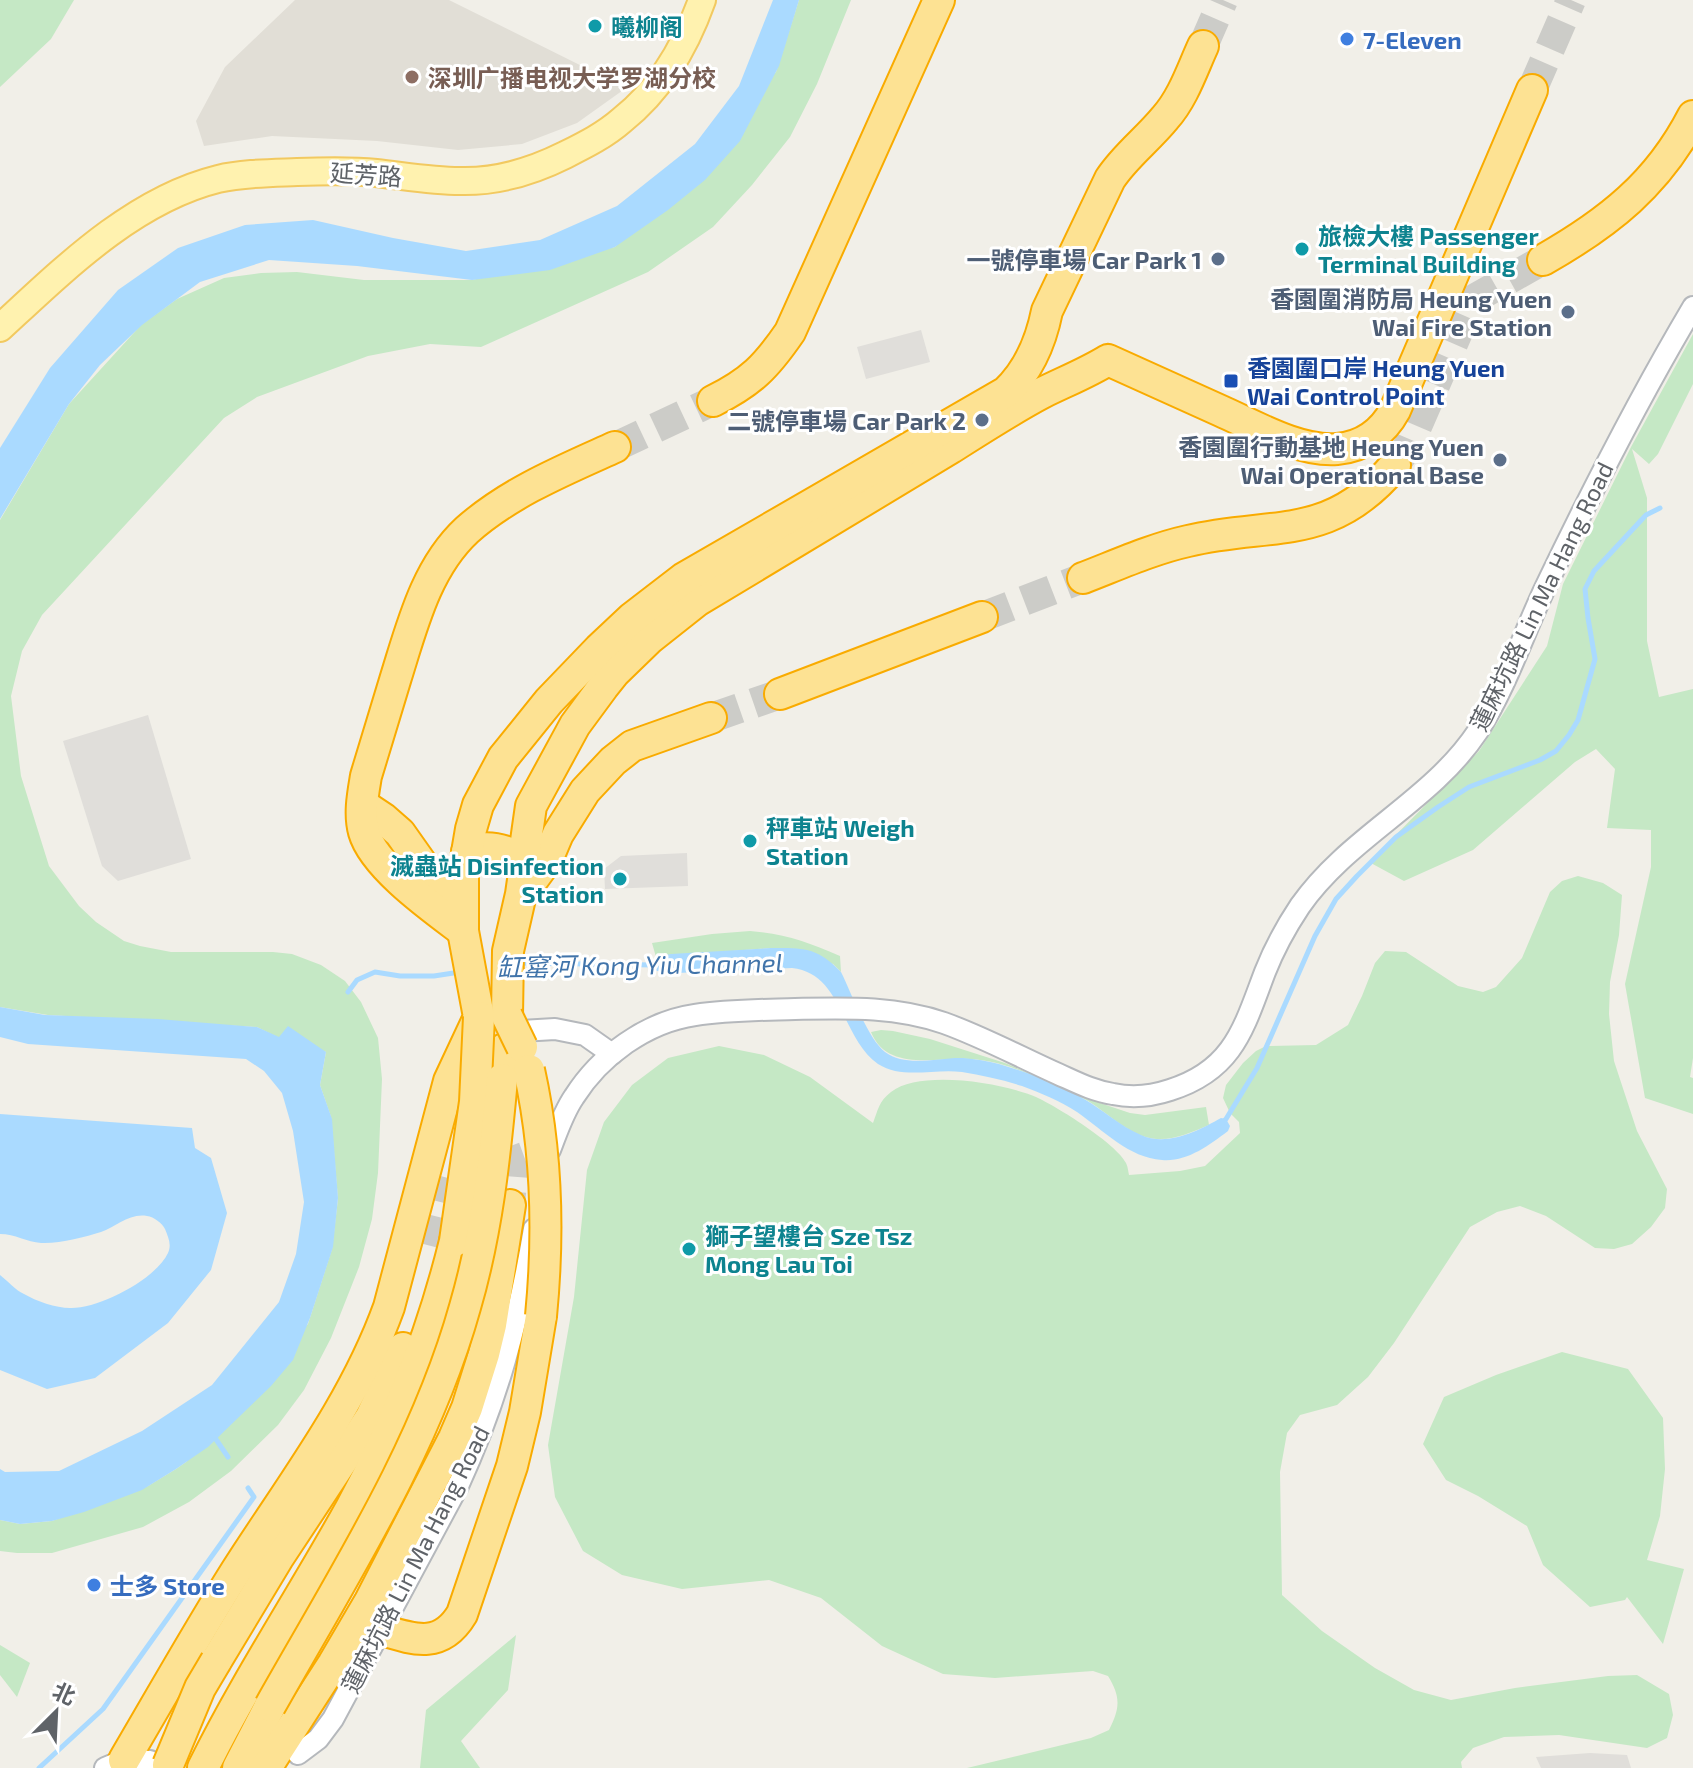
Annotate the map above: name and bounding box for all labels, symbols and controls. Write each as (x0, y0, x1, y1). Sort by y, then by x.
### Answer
place label: 曦柳阁 (611, 12, 683, 41)
marker: 曦柳阁 (586, 17, 604, 35)
place label: 7-Eleven (1363, 25, 1462, 54)
marker: 7-Eleven (1338, 30, 1356, 48)
place label: 深圳广播电视大学罗湖分校 (428, 63, 716, 92)
marker: 深圳广播电视大学罗湖分校 (403, 68, 421, 86)
street label: 延芳路 (329, 157, 403, 191)
place label: 旅檢大樓 Passenger Terminal Building (1318, 221, 1539, 278)
marker: 旅檢大樓 Passenger Terminal Building (1293, 240, 1311, 258)
place label: 一號停車場 Car Park 1 (967, 245, 1202, 274)
marker: 一號停車場 Car Park 1 (1209, 250, 1227, 268)
place label: 香園圍消防局 Heung Yuen Wai Fire Station (1270, 284, 1552, 341)
marker: 香園圍消防局 Heung Yuen Wai Fire Station (1559, 303, 1577, 321)
place label: 香園圍口岸 Heung Yuen Wai Control Point (1247, 353, 1505, 410)
marker: 香園圍口岸 Heung Yuen Wai Control Point (1222, 372, 1240, 390)
place label: 二號停車場 Car Park 2 (727, 406, 966, 435)
marker: 二號停車場 Car Park 2 (973, 411, 991, 429)
place label: 香園圍行動基地 Heung Yuen Wai Operational Base (1178, 432, 1484, 489)
marker: 香園圍行動基地 Heung Yuen Wai Operational Base (1491, 451, 1509, 469)
street label: 蓮麻坑路 Lin Ma Hang Road (1463, 457, 1619, 735)
place label: 秤車站 Weigh Station (766, 813, 915, 870)
marker: 秤車站 Weigh Station (741, 832, 759, 850)
place label: 滅蟲站 Disinfection Station (390, 851, 604, 908)
marker: 滅蟲站 Disinfection Station (611, 870, 629, 888)
water label: 缸窰河 Kong Yiu Channel (497, 946, 783, 982)
place label: 獅子望樓台 Sze Tsz Mong Lau Toi (705, 1221, 912, 1278)
marker: 獅子望樓台 Sze Tsz Mong Lau Toi (680, 1240, 698, 1258)
street label: 蓮麻坑路 Lin Ma Hang Road (335, 1421, 495, 1697)
place label: 士多 Store (110, 1571, 225, 1600)
marker: 士多 Store (85, 1576, 103, 1594)
north arrow (16, 1672, 96, 1752)
text: 北 (49, 1676, 80, 1709)

